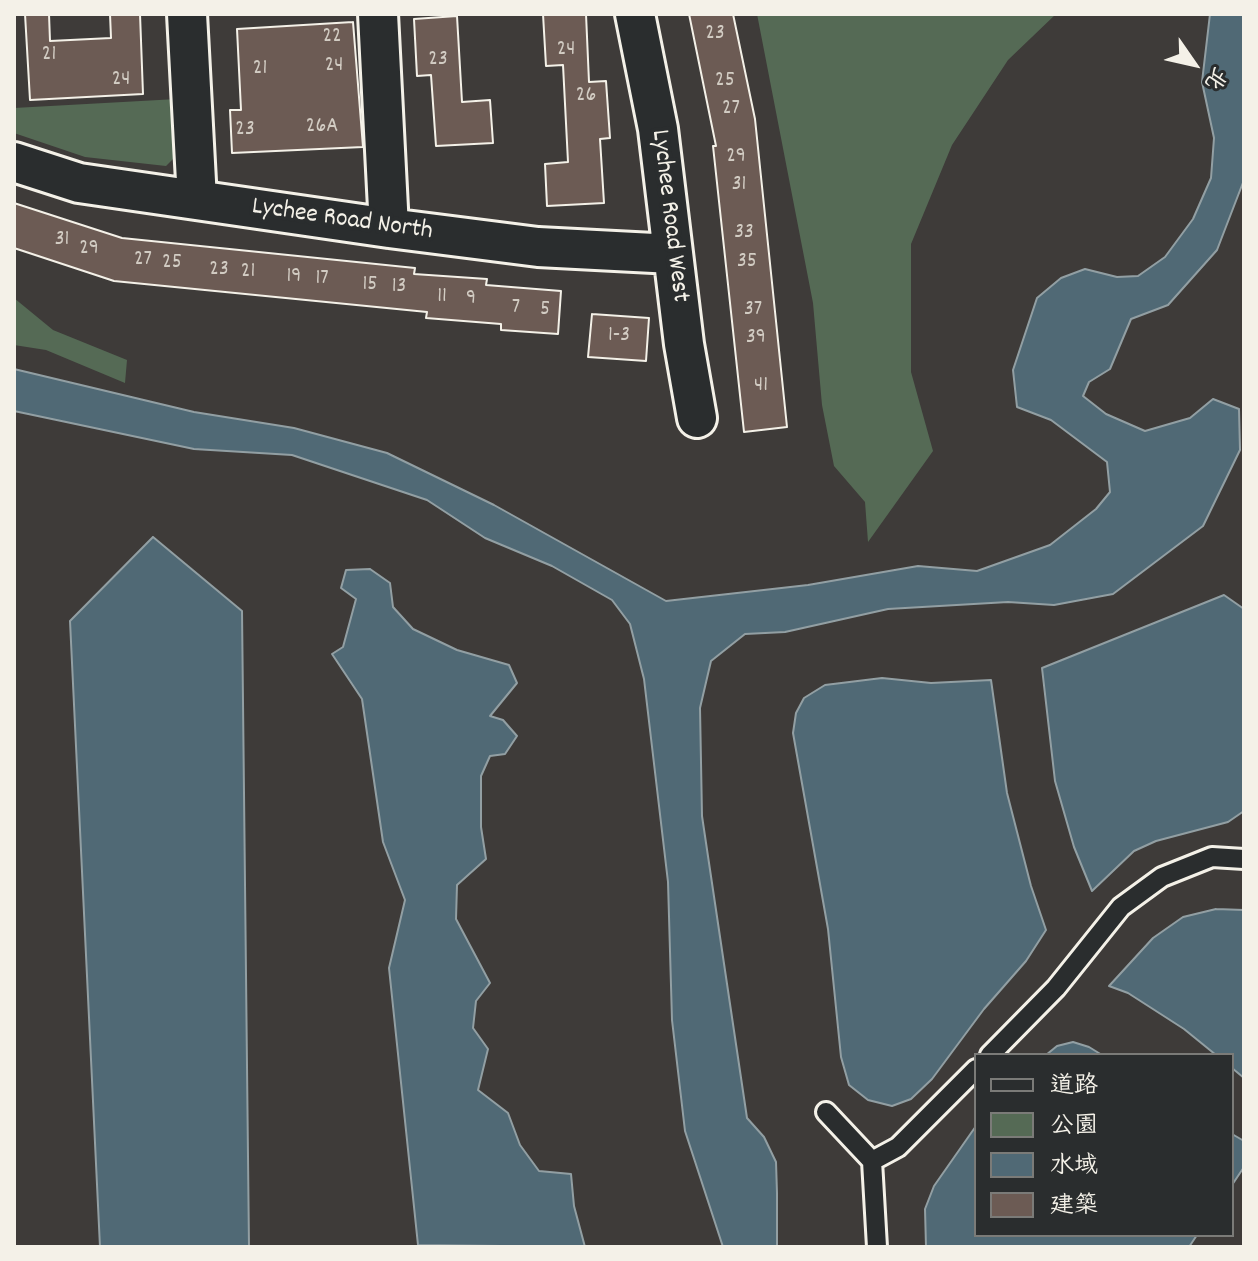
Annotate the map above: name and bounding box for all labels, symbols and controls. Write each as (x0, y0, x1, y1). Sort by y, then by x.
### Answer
house number: 23 (705, 22, 725, 48)
north arrow (1154, 24, 1234, 104)
house number: 22 (322, 25, 342, 51)
house number: 24 (557, 38, 575, 64)
house number: 21 (42, 43, 56, 69)
house number: 23 (428, 48, 448, 74)
house number: 24 (325, 54, 343, 80)
house number: 21 (253, 57, 267, 83)
text: 北 (1195, 60, 1233, 95)
house number: 24 (112, 68, 130, 94)
house number: 25 (715, 69, 735, 95)
house number: 26 (576, 84, 596, 110)
house number: 27 (722, 97, 740, 123)
house number: 26A (306, 115, 338, 141)
house number: 23 (235, 118, 255, 144)
street label: Lychee Road West (642, 128, 694, 304)
house number: 29 (726, 145, 746, 171)
house number: 31 (732, 173, 746, 199)
street label: Lychee Road North (249, 193, 435, 249)
house number: 33 (734, 221, 754, 247)
house number: 31 (55, 228, 69, 254)
house number: 29 (79, 237, 99, 263)
house number: 27 (134, 248, 152, 274)
house number: 35 (737, 250, 757, 276)
house number: 25 (162, 251, 182, 277)
house number: 23 (209, 258, 229, 284)
house number: 21 (241, 260, 255, 286)
house number: 19 (287, 265, 301, 291)
house number: 17 (315, 267, 329, 293)
house number: 15 (362, 273, 378, 299)
house number: 13 (392, 275, 406, 301)
house number: 11 (437, 285, 447, 311)
house number: 9 (466, 287, 476, 313)
house number: 7 (512, 296, 520, 322)
house number: 5 (540, 298, 550, 324)
house number: 37 (744, 298, 762, 324)
house number: 1-3 (608, 324, 630, 350)
house number: 39 (746, 326, 766, 352)
house number: 41 (754, 374, 768, 400)
legend (974, 1053, 1234, 1237)
text: 道路 (1050, 1070, 1098, 1104)
text: 公園 (1050, 1110, 1098, 1144)
text: 水域 (1050, 1150, 1098, 1184)
text: 建築 (1050, 1190, 1098, 1224)

